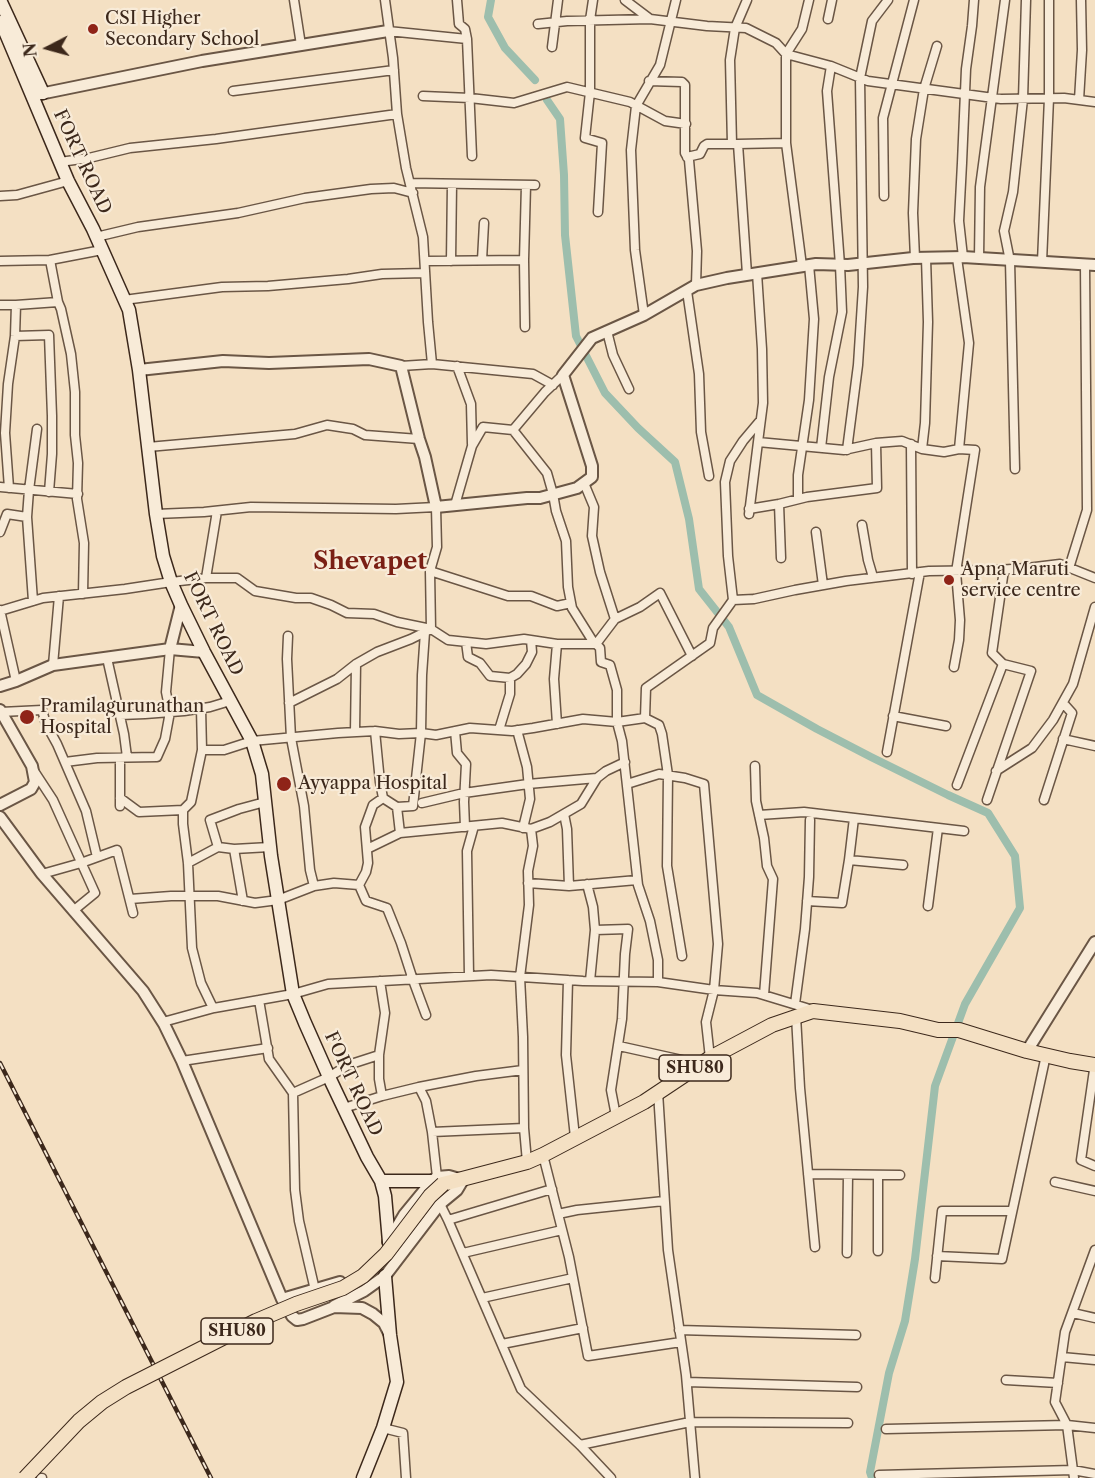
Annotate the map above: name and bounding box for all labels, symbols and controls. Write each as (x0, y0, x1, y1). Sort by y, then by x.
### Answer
place label: CSI Higher Secondary School (105, 8, 259, 50)
north arrow (18, 18, 78, 78)
marker: CSI Higher Secondary School (86, 22, 100, 36)
text: N (19, 42, 41, 58)
street label: FORT ROAD (48, 106, 116, 218)
district label: Shevapet (313, 548, 427, 576)
place label: Apna Maruti service centre (961, 559, 1081, 602)
street label: FORT ROAD (179, 569, 247, 679)
marker: Apna Maruti service centre (942, 573, 956, 587)
place label: Pramilagurunathan Hospital (40, 696, 204, 738)
marker: Pramilagurunathan Hospital (18, 708, 36, 726)
place label: Ayyappa Hospital (298, 773, 447, 795)
marker: Ayyappa Hospital (275, 775, 293, 793)
street label: FORT ROAD (319, 1028, 387, 1140)
road number: SHU80 (659, 1055, 731, 1081)
road number: SHU80 (201, 1318, 273, 1344)

